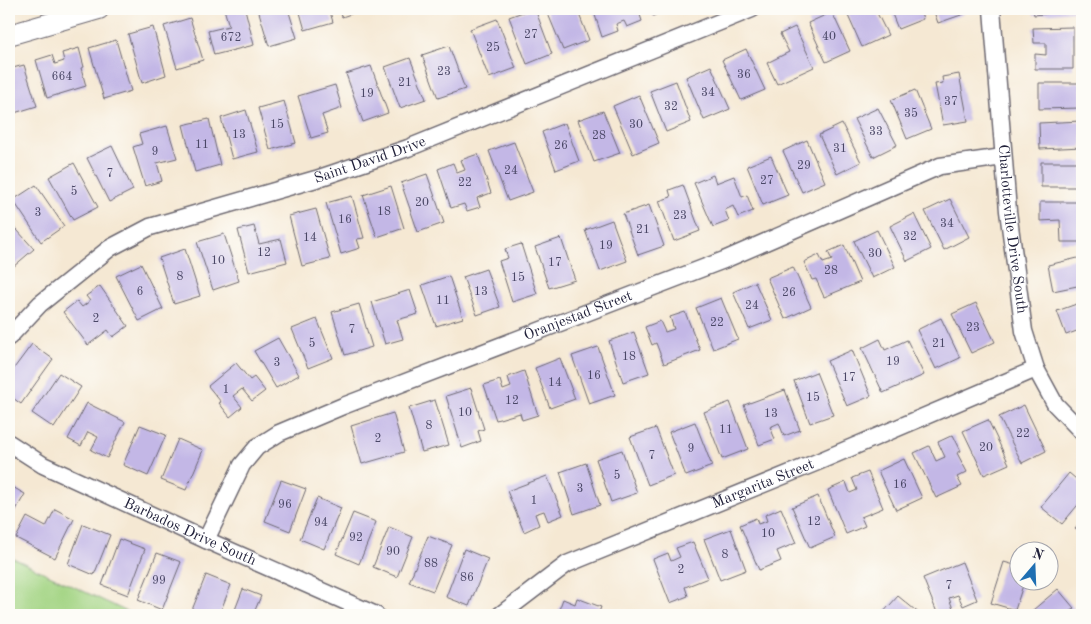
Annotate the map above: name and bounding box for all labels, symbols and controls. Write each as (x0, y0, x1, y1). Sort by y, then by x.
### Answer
house number: 27 (524, 29, 538, 41)
house number: 40 (822, 31, 836, 43)
house number: 672 (221, 32, 241, 44)
house number: 25 (486, 41, 500, 54)
house number: 23 (437, 66, 451, 78)
house number: 36 (737, 69, 751, 81)
house number: 664 (52, 71, 72, 83)
house number: 21 (398, 77, 412, 89)
house number: 34 (701, 87, 715, 99)
house number: 19 (360, 88, 374, 100)
house number: 37 (944, 96, 958, 108)
house number: 32 (664, 101, 678, 113)
house number: 35 (904, 107, 918, 120)
house number: 15 (270, 118, 284, 131)
house number: 30 (629, 119, 643, 131)
house number: 33 (869, 126, 883, 138)
house number: 13 (232, 129, 246, 141)
house number: 28 (592, 130, 606, 142)
street label: Saint David Drive (312, 134, 428, 187)
house number: 11 (195, 139, 209, 151)
house number: 26 (554, 140, 568, 152)
house number: 31 (833, 143, 847, 155)
street label: Charlotteville Drive South (995, 144, 1029, 315)
house number: 9 (152, 146, 158, 158)
house number: 29 (797, 160, 811, 172)
house number: 24 (504, 165, 518, 177)
house number: 7 (107, 168, 113, 180)
house number: 27 (760, 175, 774, 187)
house number: 22 (458, 177, 472, 189)
house number: 5 (71, 185, 78, 198)
house number: 20 (415, 197, 429, 209)
house number: 18 (377, 206, 391, 218)
house number: 3 (35, 207, 41, 219)
house number: 23 (673, 210, 687, 222)
house number: 16 (338, 214, 352, 226)
house number: 34 (940, 218, 954, 230)
house number: 21 (636, 224, 650, 236)
house number: 32 (903, 231, 917, 243)
house number: 14 (303, 232, 317, 244)
house number: 19 (599, 240, 613, 252)
house number: 12 (257, 247, 271, 259)
house number: 30 (868, 248, 882, 260)
house number: 10 (211, 255, 225, 267)
house number: 17 (548, 257, 562, 269)
house number: 28 (824, 265, 838, 277)
house number: 8 (177, 271, 184, 283)
house number: 15 (511, 271, 525, 284)
house number: 6 (137, 286, 144, 298)
house number: 13 (474, 286, 488, 298)
house number: 26 (782, 287, 796, 299)
street label: Oranjestad Street (522, 288, 635, 343)
house number: 11 (436, 295, 450, 307)
house number: 24 (745, 300, 759, 312)
house number: 2 (93, 313, 99, 325)
house number: 22 (710, 317, 724, 329)
house number: 23 (966, 322, 980, 334)
house number: 7 (349, 324, 355, 336)
house number: 5 (309, 337, 316, 350)
house number: 21 (932, 338, 946, 350)
house number: 18 (622, 351, 636, 363)
house number: 19 (886, 356, 900, 368)
house number: 3 (274, 357, 280, 369)
house number: 16 (587, 370, 601, 382)
house number: 17 (842, 372, 856, 384)
house number: 14 (548, 377, 562, 389)
house number: 1 (223, 384, 229, 396)
house number: 15 (806, 391, 820, 404)
house number: 12 (505, 395, 519, 407)
house number: 10 (458, 407, 472, 419)
house number: 13 (764, 408, 778, 420)
house number: 8 (426, 420, 433, 432)
house number: 11 (719, 424, 733, 436)
house number: 22 (1016, 428, 1030, 440)
house number: 2 (375, 433, 381, 445)
house number: 20 (979, 442, 993, 454)
house number: 9 (688, 443, 694, 455)
house number: 7 (649, 450, 655, 462)
street label: Margarita Street (710, 457, 816, 512)
house number: 5 (614, 469, 621, 482)
house number: 16 (893, 479, 907, 491)
house number: 3 (577, 483, 583, 495)
house number: 1 (531, 495, 537, 507)
street label: Barbados Drive South (121, 496, 258, 569)
house number: 96 (278, 499, 292, 511)
house number: 12 (807, 516, 821, 528)
house number: 94 (314, 517, 328, 529)
house number: 10 (761, 528, 775, 540)
house number: 92 (349, 532, 363, 544)
north arrow (1008, 542, 1058, 592)
house number: 90 (386, 546, 400, 558)
text: N (1031, 546, 1046, 563)
house number: 8 (722, 549, 729, 561)
house number: 88 (424, 558, 438, 570)
house number: 2 (678, 564, 684, 576)
house number: 86 (460, 572, 474, 584)
house number: 99 (152, 575, 166, 587)
house number: 7 (946, 580, 952, 592)

